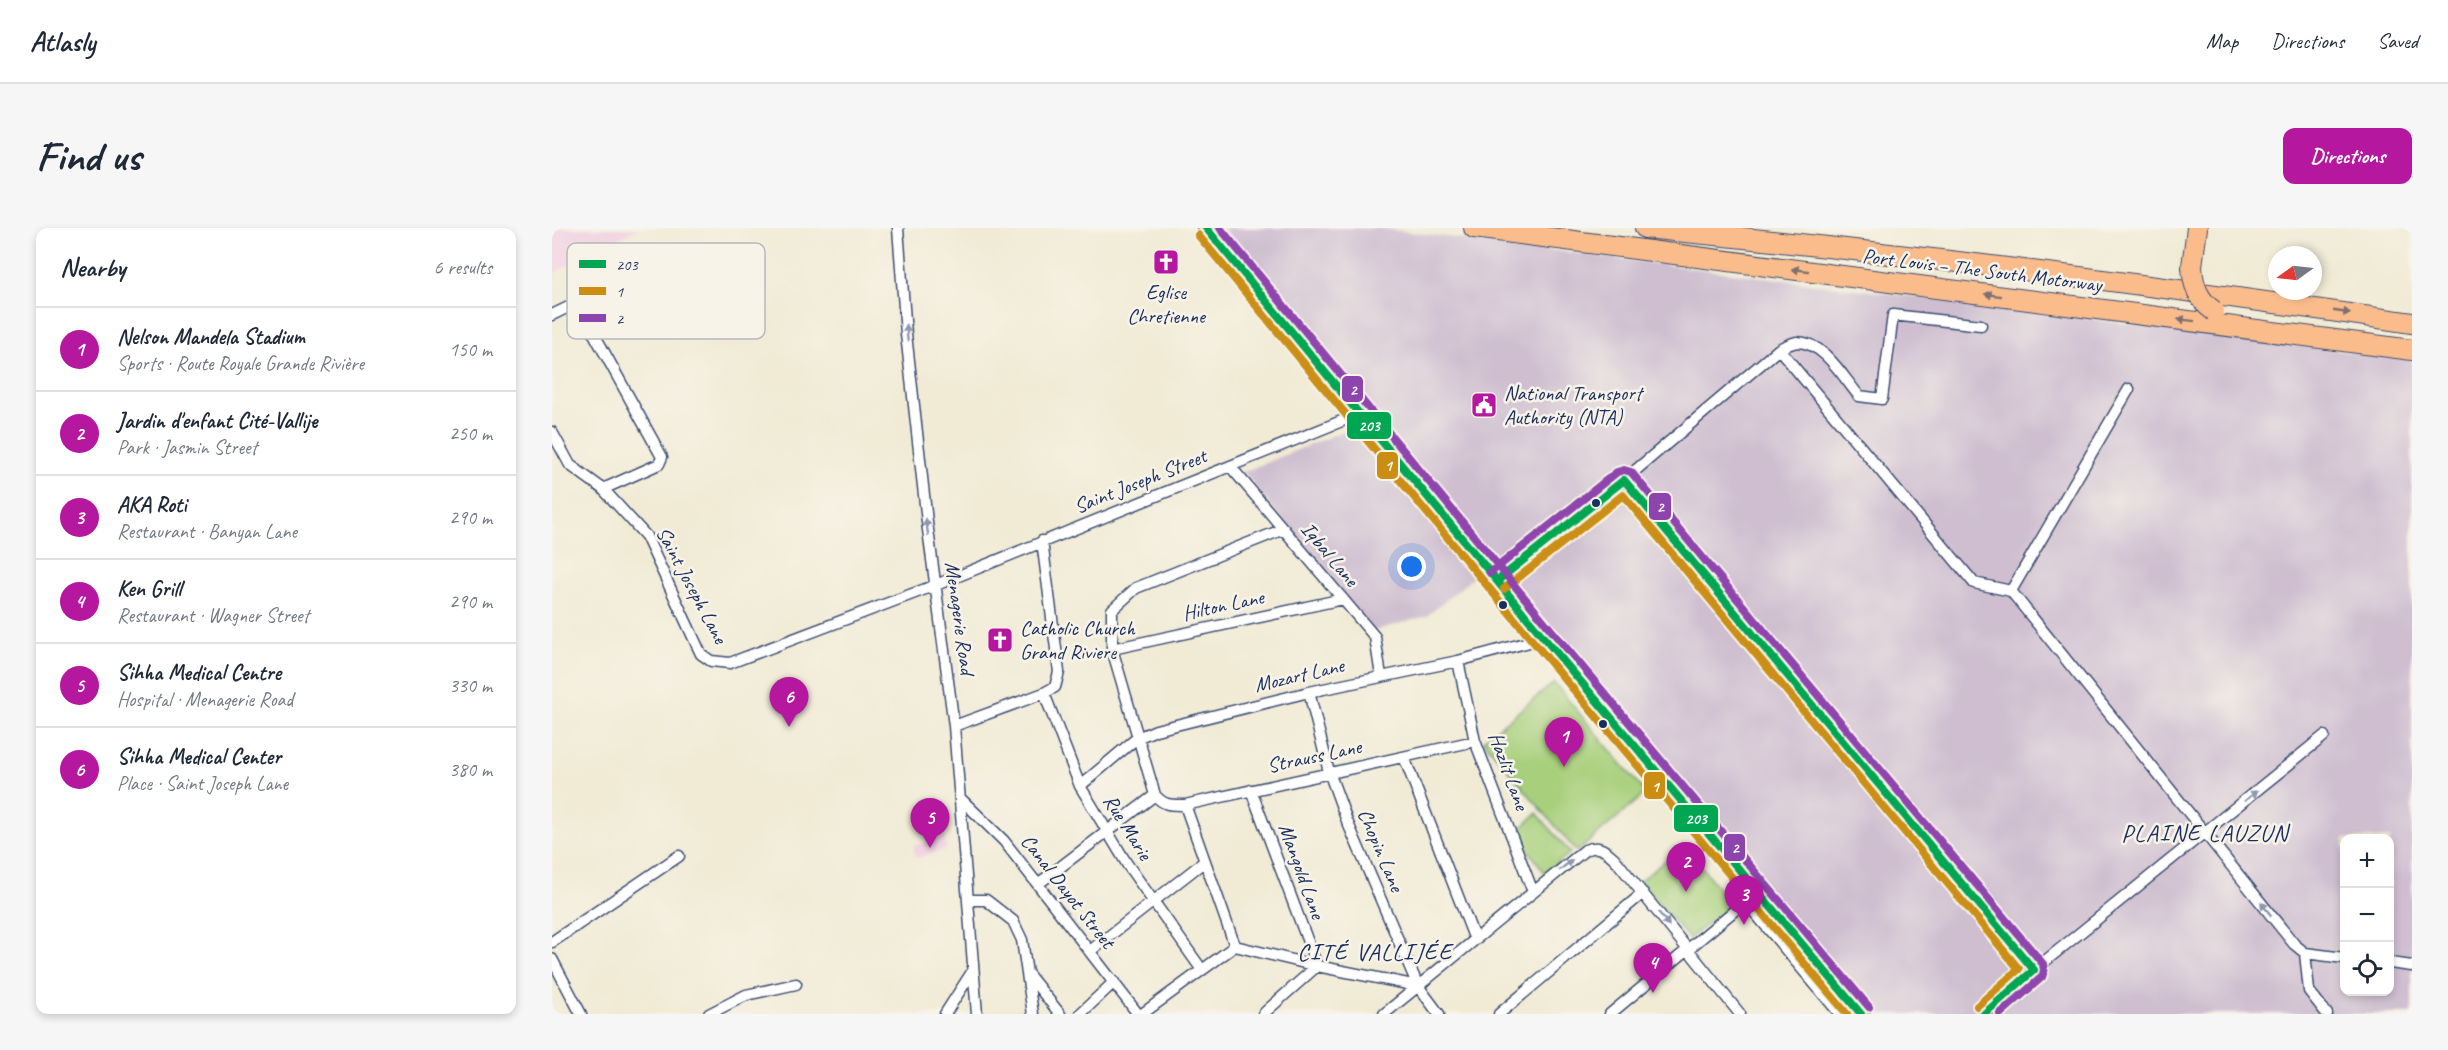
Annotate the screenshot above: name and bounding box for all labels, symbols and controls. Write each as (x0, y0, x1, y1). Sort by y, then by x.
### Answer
text: Atlasly (30, 24, 95, 59)
text: Map (2206, 28, 2238, 54)
text: Directions (2271, 28, 2344, 54)
text: Saved (2377, 28, 2418, 54)
button: Directions (2283, 128, 2412, 184)
text: Find us (36, 130, 141, 183)
street label: Port Louis – The South Motorway (1861, 242, 2105, 298)
legend (567, 243, 765, 339)
north arrow (2268, 246, 2322, 300)
church icon: Eglise Chretienne (1151, 247, 1181, 277)
text: Nearby (60, 251, 125, 284)
text: 6 results (433, 255, 492, 280)
text: 203 (616, 255, 639, 275)
one-way arrow (1790, 266, 1809, 275)
place label: Eglise Chretienne (1127, 279, 1207, 329)
text: 1 (616, 282, 624, 302)
one-way arrow (1983, 291, 2002, 300)
one-way arrow (2332, 308, 2351, 317)
text: 2 (616, 309, 625, 329)
one-way arrow (2177, 315, 2196, 325)
text: Nelson Mandela Stadium (117, 323, 305, 351)
one-way arrow (902, 324, 911, 343)
text: 1 (75, 337, 84, 362)
text: 150 m (449, 337, 492, 362)
text: Sports · Route Royale Grande Rivière (117, 351, 364, 376)
line badge: 2 (1341, 375, 1364, 403)
text: 2 (1349, 380, 1358, 400)
place label: National Transport Authority (NTA) (1504, 380, 1645, 430)
public building icon: National Transport Authority (NTA) (1469, 390, 1499, 420)
text: Jardin d'enfant Cité-Vallije (117, 407, 317, 435)
line badge: 203 (1346, 411, 1392, 440)
text: 203 (1358, 416, 1382, 436)
text: 2 (75, 421, 84, 446)
text: 250 m (449, 421, 492, 446)
text: Park · Jasmin Street (117, 435, 257, 460)
street label: Saint Joseph Street (1070, 442, 1212, 519)
line badge: 1 (1376, 451, 1399, 480)
text: 1 (1384, 456, 1393, 476)
text: AKA Roti (117, 491, 187, 519)
line badge: 2 (1648, 492, 1672, 521)
unlabelled marker (1590, 497, 1602, 509)
text: 2 (1656, 497, 1665, 517)
text: 3 (75, 505, 84, 530)
text: 290 m (449, 505, 492, 530)
street label: Iqbal Lane (1295, 516, 1365, 593)
one-way arrow (923, 517, 932, 536)
text: Restaurant · Banyan Lane (117, 519, 297, 544)
street label: Saint Joseph Lane (650, 522, 734, 649)
your location (1397, 552, 1426, 581)
street label: Menagerie Road (939, 560, 981, 680)
text: Ken Grill (117, 575, 181, 603)
street label: Hilton Lane (1180, 583, 1268, 626)
text: 4 (75, 589, 84, 614)
text: 290 m (449, 589, 492, 614)
unlabelled marker (1497, 599, 1509, 611)
text: Restaurant · Wagner Street (117, 603, 309, 628)
place label: Catholic Church Grand Riviere (1020, 615, 1136, 665)
church icon: Catholic Church Grand Riviere (985, 625, 1015, 655)
street label: Mozart Lane (1252, 652, 1348, 698)
text: Sihha Medical Centre (117, 659, 281, 687)
text: 5 (75, 673, 84, 698)
text: 330 m (449, 673, 492, 698)
pin: 6 (770, 678, 808, 727)
text: Hospital · Menagerie Road (117, 687, 293, 712)
pin: 1 (1544, 718, 1584, 767)
unlabelled marker (1597, 718, 1609, 730)
street label: Hazlit Lane (1483, 729, 1536, 816)
street label: Strauss Lane (1265, 733, 1365, 779)
text: Sihha Medical Center (117, 743, 281, 771)
text: 6 (75, 757, 84, 782)
text: 380 m (449, 757, 492, 782)
text: Place · Saint Joseph Lane (117, 771, 288, 796)
line badge: 1 (1643, 771, 1666, 800)
text: 1 (1651, 777, 1660, 797)
street label: Rue Marie (1098, 789, 1159, 866)
one-way arrow (2243, 790, 2258, 803)
pin: 5 (910, 798, 950, 848)
line badge: 203 (1673, 804, 1719, 833)
street label: Chopin Lane (1352, 805, 1411, 897)
text: 203 (1685, 809, 1709, 829)
district label: PLAINE LAUZUN (2121, 818, 2291, 848)
street label: Mangold Lane (1273, 820, 1332, 924)
street label: Canal Dayot Street (1015, 829, 1122, 955)
line badge: 2 (1723, 833, 1746, 862)
map controls (2340, 834, 2394, 996)
button: + (2340, 834, 2394, 888)
text: 2 (1731, 838, 1740, 858)
pin: 2 (1666, 842, 1706, 892)
one-way arrow (1558, 859, 1573, 872)
pin: 3 (1724, 876, 1764, 925)
button: − (2340, 888, 2394, 942)
one-way arrow (2260, 901, 2273, 917)
one-way arrow (1657, 912, 1669, 927)
district label: CITÉ VALLIJÉE (1297, 937, 1454, 967)
button: locate (2340, 942, 2394, 996)
pin: 4 (1634, 944, 1672, 993)

